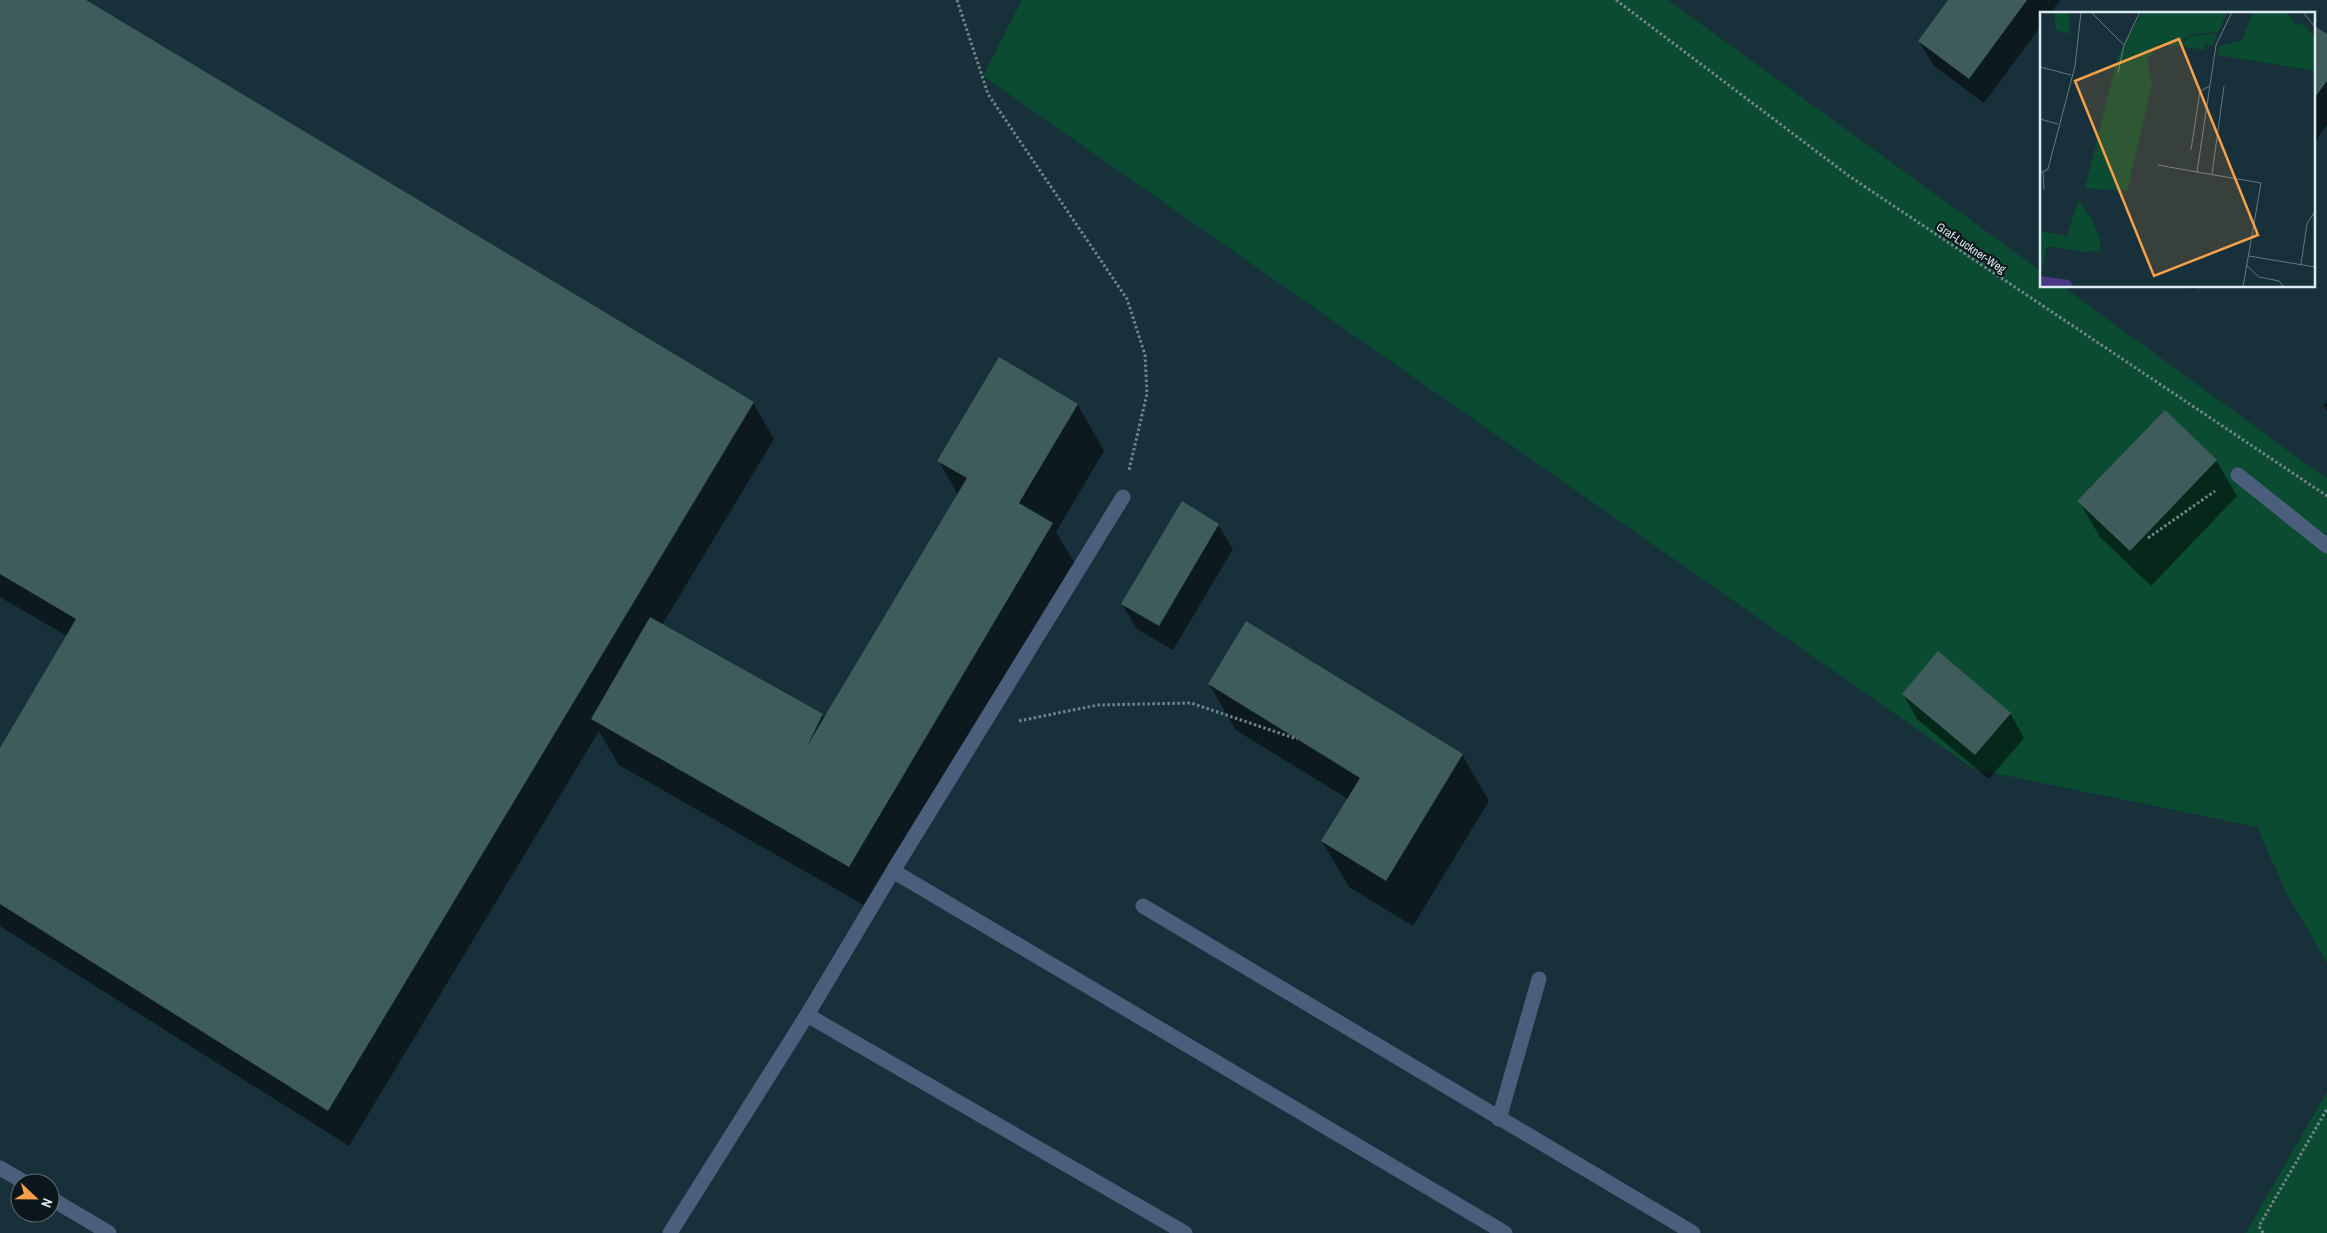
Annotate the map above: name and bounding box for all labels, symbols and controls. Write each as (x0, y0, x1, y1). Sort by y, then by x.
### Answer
inset map (2040, 12, 2314, 288)
street label: Graf-Luckner-Weg (1933, 219, 2009, 278)
north arrow (10, 1173, 60, 1223)
text: N (37, 1196, 57, 1210)

